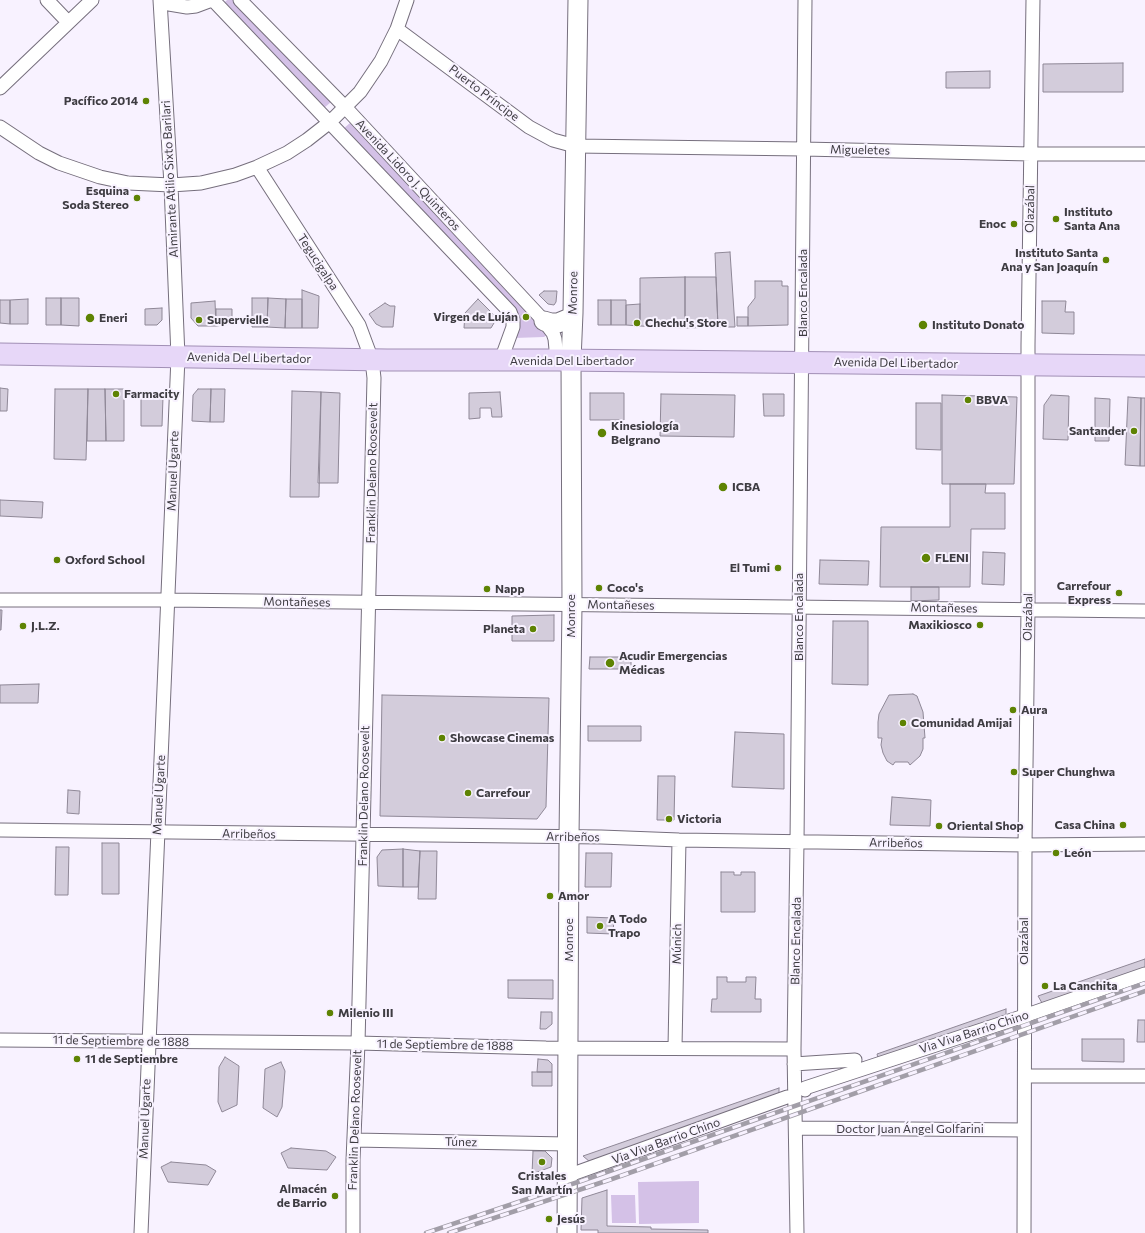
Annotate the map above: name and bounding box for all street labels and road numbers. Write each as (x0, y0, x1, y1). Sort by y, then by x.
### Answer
street label: Puerto Príncipe (446, 62, 522, 124)
street label: Almirante Atilio Sixto Barilari (159, 100, 181, 258)
street label: Avenida Lidoro J. Quinteros (353, 116, 463, 234)
street label: Migueletes (830, 142, 890, 158)
street label: Olazábal (1022, 185, 1038, 233)
street label: Tegucigalpa (294, 231, 342, 293)
street label: Blanco Encalada (796, 249, 810, 337)
street label: Monroe (565, 271, 581, 315)
street label: Avenida Del Libertador (187, 350, 311, 366)
street label: Avenida Del Libertador (510, 354, 634, 368)
street label: Avenida Del Libertador (834, 355, 958, 371)
street label: Franklin Delano Roosevelt (364, 402, 380, 544)
street label: Manuel Ugarte (164, 431, 182, 511)
street label: Blanco Encalada (792, 573, 806, 661)
street label: Olazábal (1020, 593, 1036, 641)
street label: Montañeses (263, 594, 331, 610)
street label: Monroe (564, 594, 578, 638)
street label: Montañeses (587, 597, 655, 613)
street label: Montañeses (910, 600, 978, 616)
street label: Franklin Delano Roosevelt (356, 725, 372, 867)
street label: Manuel Ugarte (150, 755, 168, 835)
street label: Arribeños (222, 826, 276, 842)
street label: Arribeños (546, 829, 600, 845)
street label: Arribeños (869, 835, 923, 851)
street label: Blanco Encalada (788, 897, 804, 985)
street label: Olazábal (1017, 917, 1031, 965)
street label: Monroe (562, 918, 576, 962)
street label: Múnich (669, 923, 685, 965)
street label: Via Viva Barrio Chino (917, 1008, 1031, 1056)
street label: 11 de Septiembre de 1888 (53, 1033, 189, 1049)
street label: 11 de Septiembre de 1888 (377, 1037, 513, 1053)
street label: Franklin Delano Roosevelt (345, 1049, 365, 1191)
street label: Manuel Ugarte (136, 1079, 154, 1159)
street label: Via Viva Barrio Chino (610, 1115, 722, 1167)
street label: Doctor Juan Ángel Golfarini (836, 1122, 984, 1136)
street label: Túnez (445, 1135, 477, 1149)

